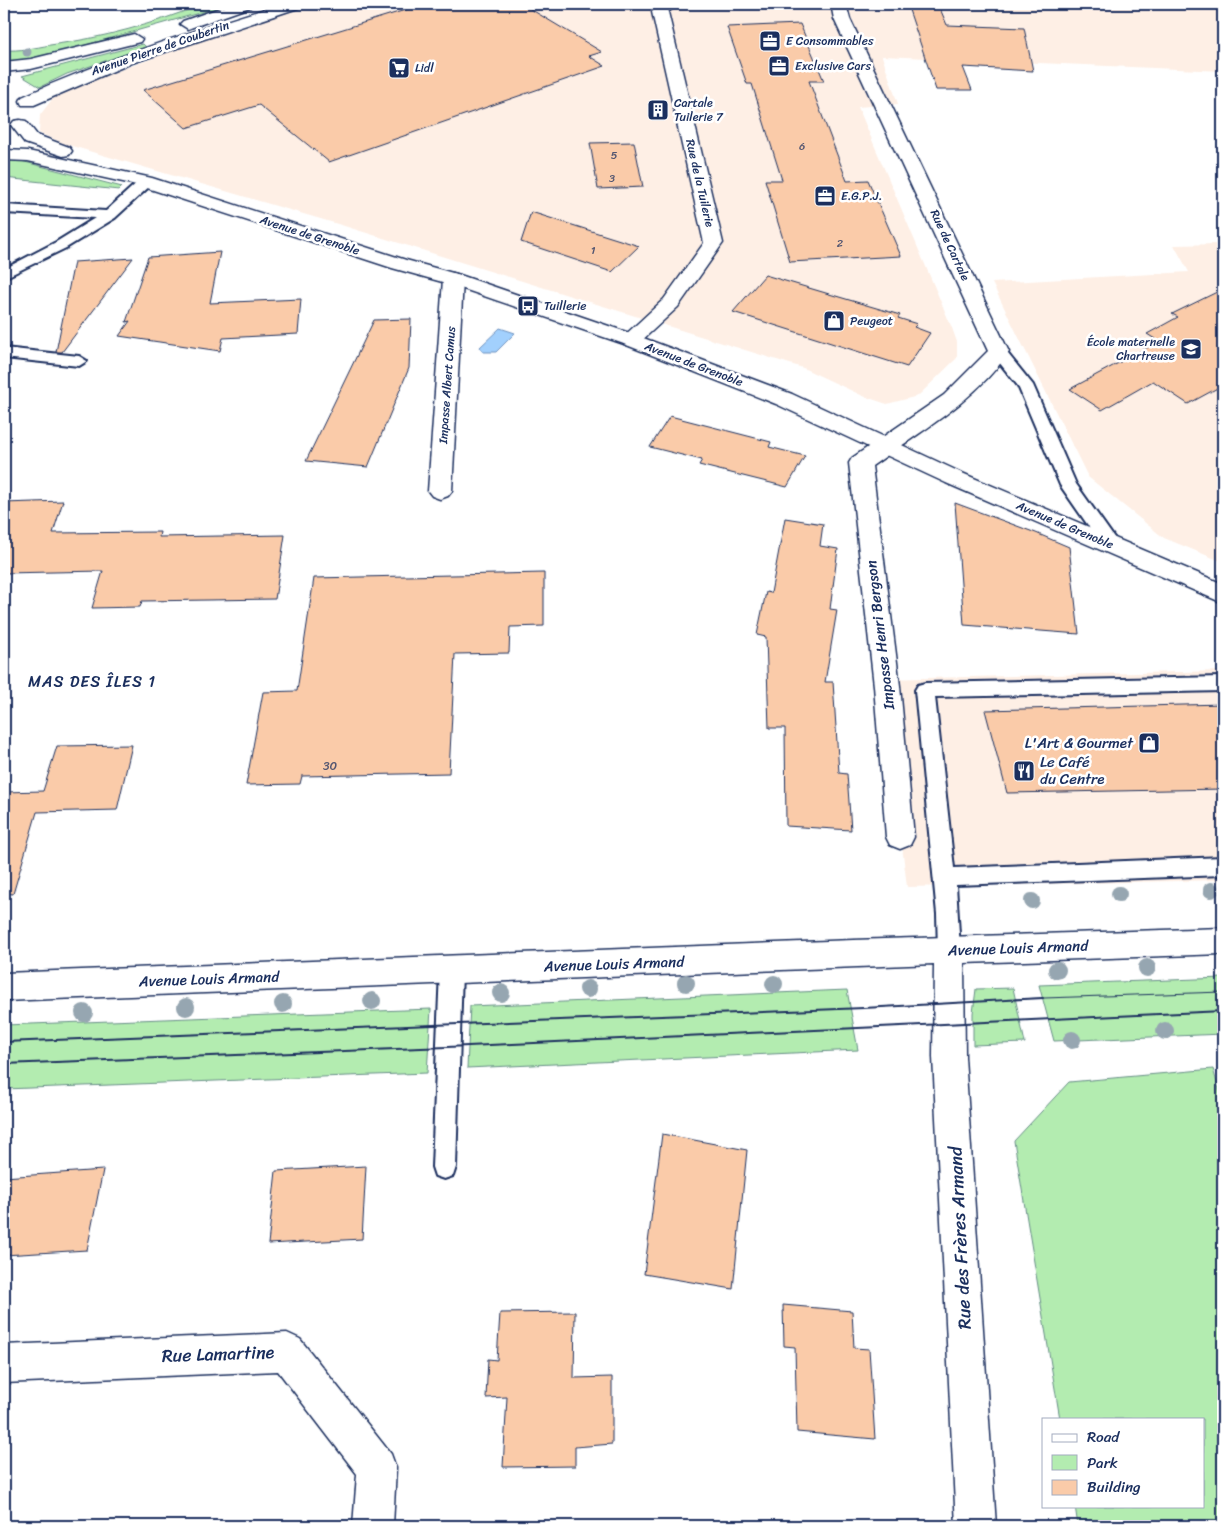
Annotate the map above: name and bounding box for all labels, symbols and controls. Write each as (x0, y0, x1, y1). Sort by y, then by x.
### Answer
street label: Avenue Pierre de Coubertin (87, 14, 233, 82)
office icon: E Consommables (758, 29, 782, 53)
place label: E Consommables (786, 30, 874, 52)
office icon: Exclusive Cars (767, 54, 791, 78)
place label: Exclusive Cars (795, 55, 871, 77)
supermarket icon: Lidl (387, 56, 411, 80)
place label: Lidl (415, 57, 434, 79)
place label: Cartale Tuilerie 7 (674, 92, 724, 128)
building icon: Cartale Tuilerie 7 (646, 98, 670, 122)
street label: Rue de la Tuilerie (679, 137, 721, 229)
house number: 6 (799, 137, 805, 156)
house number: 5 (611, 146, 618, 165)
house number: 3 (609, 169, 615, 188)
office icon: E.G.P.J. (813, 184, 837, 208)
place label: E.G.P.J. (841, 185, 882, 207)
street label: Rue de Cartale (924, 206, 976, 285)
street label: Avenue de Grenoble (256, 208, 363, 262)
house number: 2 (837, 234, 844, 253)
house number: 1 (591, 241, 596, 260)
bus stop icon: Tuillerie (516, 294, 540, 318)
place label: Tuillerie (544, 295, 586, 317)
shop icon: Peugeot (822, 309, 846, 333)
place label: Peugeot (850, 310, 893, 332)
street label: Impasse Albert Camus (432, 325, 462, 445)
place label: École maternelle Chartreuse (1087, 331, 1175, 367)
street label: Avenue de Grenoble (641, 335, 746, 393)
school or university icon: École maternelle Chartreuse (1179, 337, 1203, 361)
street label: Avenue de Grenoble (1012, 494, 1117, 555)
street label: Impasse Henri Bergson (858, 559, 902, 712)
district label: MAS DES ÎLES 1 (28, 667, 156, 696)
place label: L'Art & Gourmet (1025, 730, 1134, 756)
shop icon: L'Art & Gourmet (1137, 731, 1161, 755)
place label: Le Café du Centre (1040, 749, 1104, 792)
house number: 30 (323, 755, 337, 777)
restaurant icon: Le Café du Centre (1012, 759, 1036, 783)
street label: Avenue Louis Armand (946, 933, 1090, 963)
street label: Avenue Louis Armand (542, 949, 686, 979)
street label: Avenue Louis Armand (137, 964, 281, 994)
street label: Rue des Frères Armand (939, 1144, 981, 1330)
street label: Rue Lamartine (161, 1336, 275, 1372)
legend (1042, 1418, 1204, 1508)
text: Road (1087, 1424, 1120, 1450)
text: Park (1087, 1450, 1118, 1476)
text: Building (1087, 1474, 1141, 1500)

